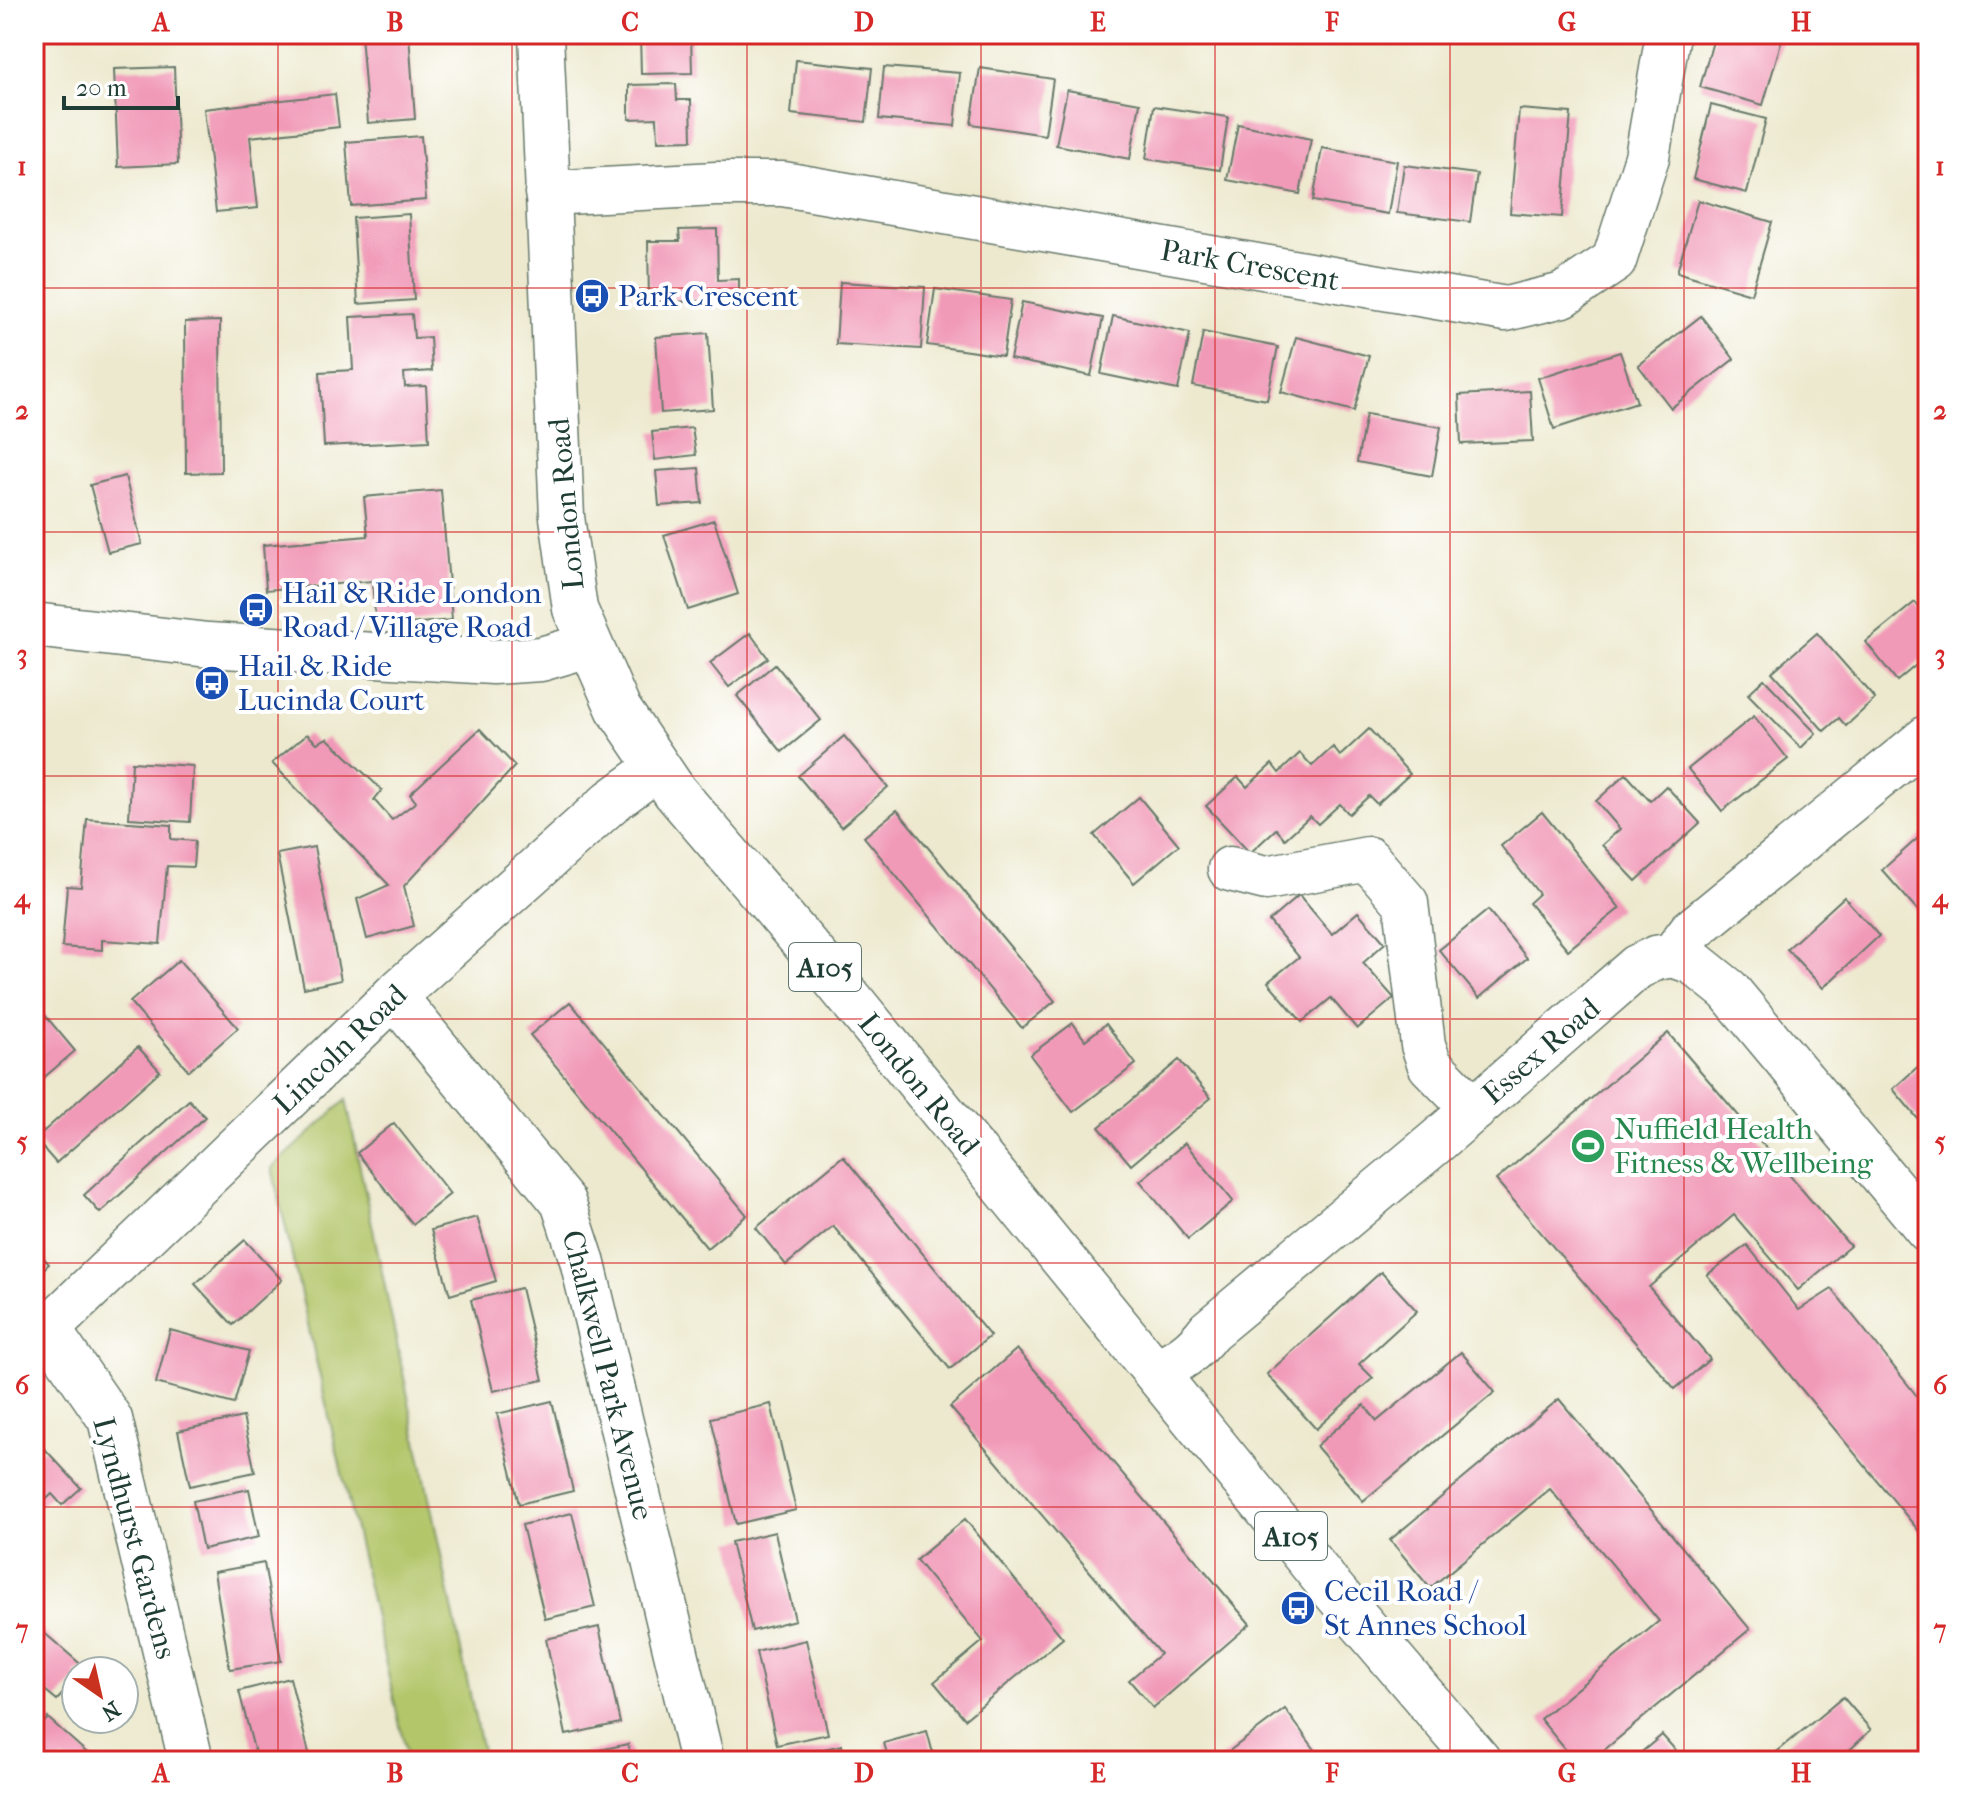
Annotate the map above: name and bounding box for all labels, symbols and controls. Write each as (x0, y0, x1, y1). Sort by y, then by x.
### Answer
text: A (151, 7, 171, 38)
text: B (387, 7, 404, 38)
text: C (621, 7, 639, 38)
text: D (854, 7, 874, 38)
text: E (1090, 7, 1106, 38)
text: F (1324, 7, 1339, 38)
text: G (1558, 7, 1576, 38)
text: H (1791, 7, 1812, 38)
scale bar (64, 60, 178, 110)
text: 20 m (76, 74, 127, 102)
text: 1 (17, 151, 27, 182)
text: 1 (1935, 151, 1945, 182)
street label: Park Crescent (1158, 233, 1342, 298)
bus stop icon: Park Crescent (573, 277, 611, 315)
place label: Park Crescent (618, 279, 799, 314)
text: 2 (15, 395, 29, 426)
text: 2 (1933, 395, 1947, 426)
street label: London Road (541, 416, 591, 591)
place label: Hail & Ride London Road / Village Road (282, 576, 542, 645)
bus stop icon: Hail & Ride London Road / Village Road (237, 591, 275, 629)
text: 3 (17, 639, 27, 670)
text: 3 (1935, 639, 1945, 670)
place label: Hail & Ride Lucinda Court (238, 649, 425, 718)
bus stop icon: Hail & Ride Lucinda Court (193, 664, 231, 702)
text: 4 (13, 883, 31, 915)
text: 4 (1931, 883, 1949, 915)
road number: A105 (789, 943, 861, 991)
street label: Lincoln Road (267, 977, 415, 1121)
street label: Essex Road (1476, 991, 1608, 1112)
street label: London Road (851, 1006, 987, 1163)
place label: Nuffield Health Fitness & Wellbeing (1614, 1112, 1874, 1181)
text: 5 (16, 1126, 28, 1157)
text: 5 (1934, 1126, 1946, 1157)
sports icon: Nuffield Health Fitness & Wellbeing (1569, 1127, 1607, 1165)
street label: Chalkwell Park Avenue (555, 1227, 660, 1524)
text: 6 (15, 1370, 30, 1401)
text: 6 (1933, 1370, 1948, 1401)
street label: Lyndhurst Gardens (85, 1414, 184, 1663)
road number: A105 (1255, 1512, 1327, 1560)
place label: Cecil Road / St Annes School (1324, 1574, 1527, 1643)
bus stop icon: Cecil Road / St Annes School (1279, 1589, 1317, 1627)
text: 7 (15, 1614, 29, 1645)
text: 7 (1933, 1614, 1947, 1645)
north arrow (60, 1655, 140, 1735)
text: N (96, 1695, 125, 1726)
text: A (151, 1758, 171, 1789)
text: B (387, 1758, 404, 1789)
text: C (621, 1758, 639, 1789)
text: D (854, 1758, 874, 1789)
text: E (1090, 1758, 1106, 1789)
text: F (1324, 1758, 1339, 1789)
text: G (1558, 1758, 1576, 1789)
text: H (1791, 1758, 1812, 1789)

